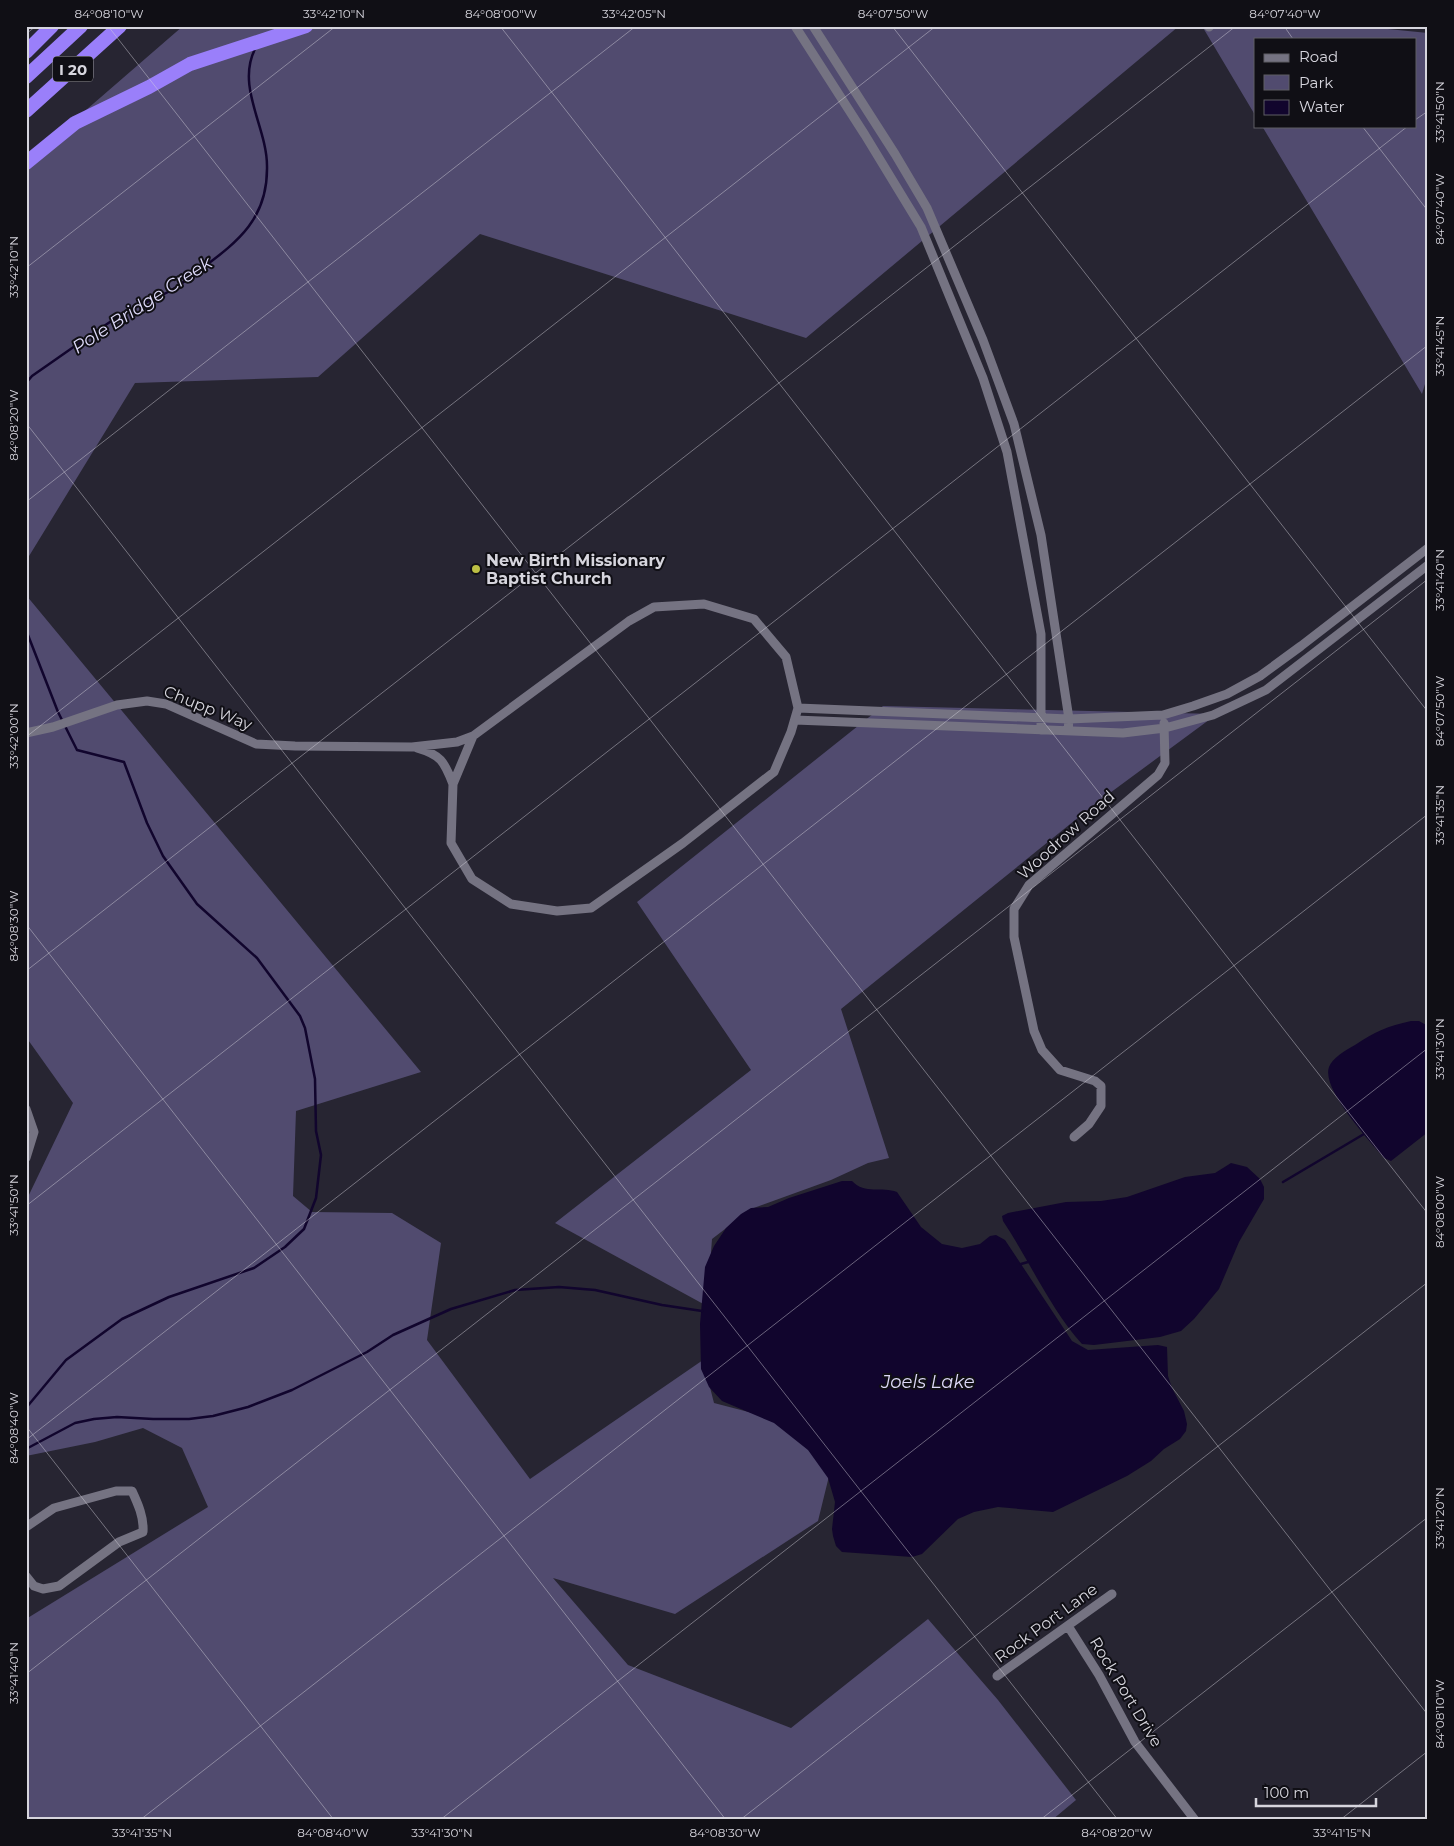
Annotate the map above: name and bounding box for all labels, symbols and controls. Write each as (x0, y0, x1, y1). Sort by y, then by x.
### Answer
text: 84°08'10"W (74, 6, 144, 21)
text: 33°42'10"N (303, 6, 365, 21)
text: 84°08'00"W (465, 6, 537, 21)
text: 33°42'05"N (602, 6, 666, 21)
text: 84°07'50"W (858, 6, 928, 21)
text: 84°07'40"W (1249, 6, 1321, 21)
legend (1254, 38, 1416, 128)
text: Road (1299, 47, 1338, 66)
road number: I 20 (53, 56, 93, 82)
text: Park (1299, 73, 1333, 92)
text: 33°41'50"N (1432, 81, 1447, 143)
text: Water (1299, 97, 1345, 116)
text: 84°07'40"W (1432, 173, 1447, 245)
text: 33°42'10"N (6, 236, 21, 298)
water label: Pole Bridge Creek (68, 251, 217, 358)
text: 33°41'45"N (1432, 316, 1447, 376)
text: 84°08'20"W (6, 389, 21, 461)
text: 33°41'40"N (1432, 549, 1447, 611)
place label: New Birth Missionary Baptist Church (486, 551, 665, 588)
marker: New Birth Missionary Baptist Church (470, 563, 482, 575)
text: 84°07'50"W (1432, 676, 1447, 746)
street label: Chupp Way (161, 682, 255, 734)
text: 33°42'00"N (6, 703, 21, 769)
text: 33°41'35"N (1432, 785, 1447, 845)
street label: Woodrow Road (1014, 786, 1118, 884)
text: 84°08'30"W (6, 890, 21, 962)
text: 33°41'30"N (1432, 1018, 1447, 1080)
text: 33°41'50"N (6, 1174, 21, 1236)
text: 84°08'00"W (1432, 1176, 1447, 1248)
water label: Joels Lake (880, 1371, 975, 1393)
text: 84°08'40"W (6, 1392, 21, 1464)
text: 33°41'20"N (1432, 1487, 1447, 1549)
street label: Rock Port Lane (991, 1579, 1101, 1667)
street label: Rock Port Drive (1086, 1634, 1166, 1750)
text: 33°41'40"N (6, 1642, 21, 1704)
text: 84°08'10"W (1432, 1679, 1447, 1749)
scale bar (1256, 1776, 1376, 1808)
text: 100 m (1264, 1783, 1309, 1802)
text: 33°41'35"N (112, 1825, 172, 1840)
text: 84°08'40"W (297, 1825, 369, 1840)
text: 33°41'30"N (411, 1825, 473, 1840)
text: 84°08'30"W (689, 1825, 761, 1840)
text: 84°08'20"W (1081, 1825, 1153, 1840)
text: 33°41'15"N (1313, 1825, 1371, 1840)

